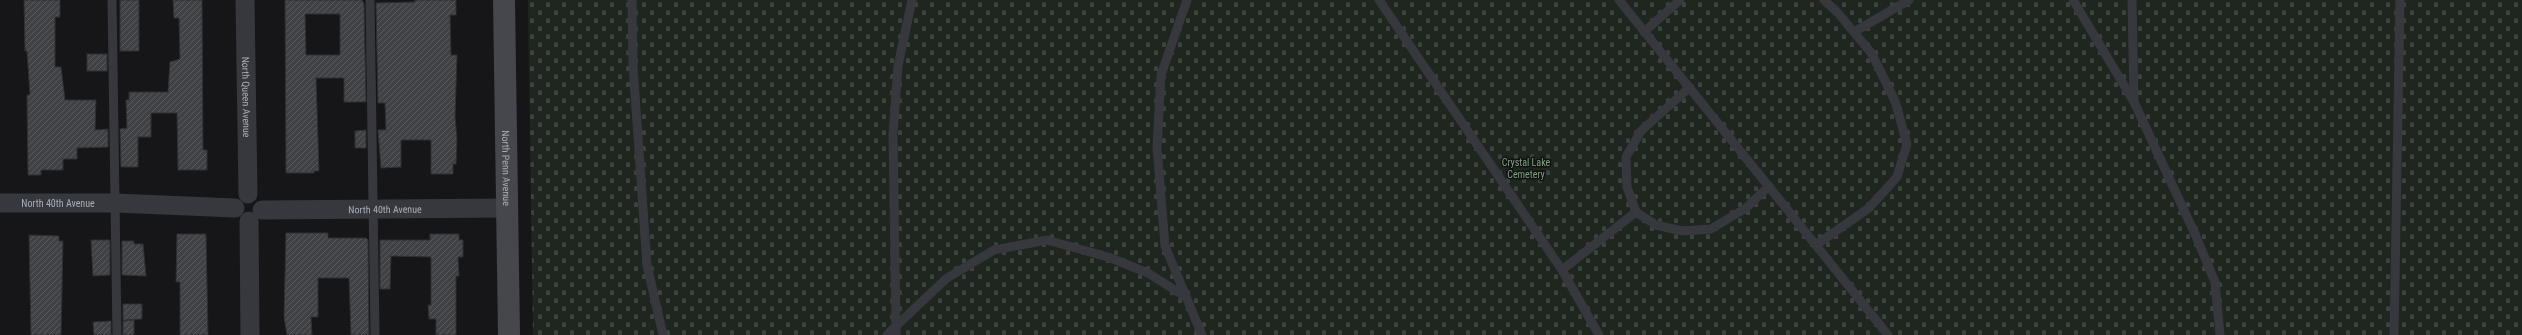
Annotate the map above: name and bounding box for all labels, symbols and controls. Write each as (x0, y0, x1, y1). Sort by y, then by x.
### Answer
street label: North Queen Avenue (240, 56, 253, 138)
street label: North Penn Avenue (500, 130, 513, 206)
park label: Crystal Lake Cemetery (1502, 157, 1551, 180)
street label: North 40th Avenue (21, 198, 95, 209)
street label: North 40th Avenue (348, 203, 422, 215)

